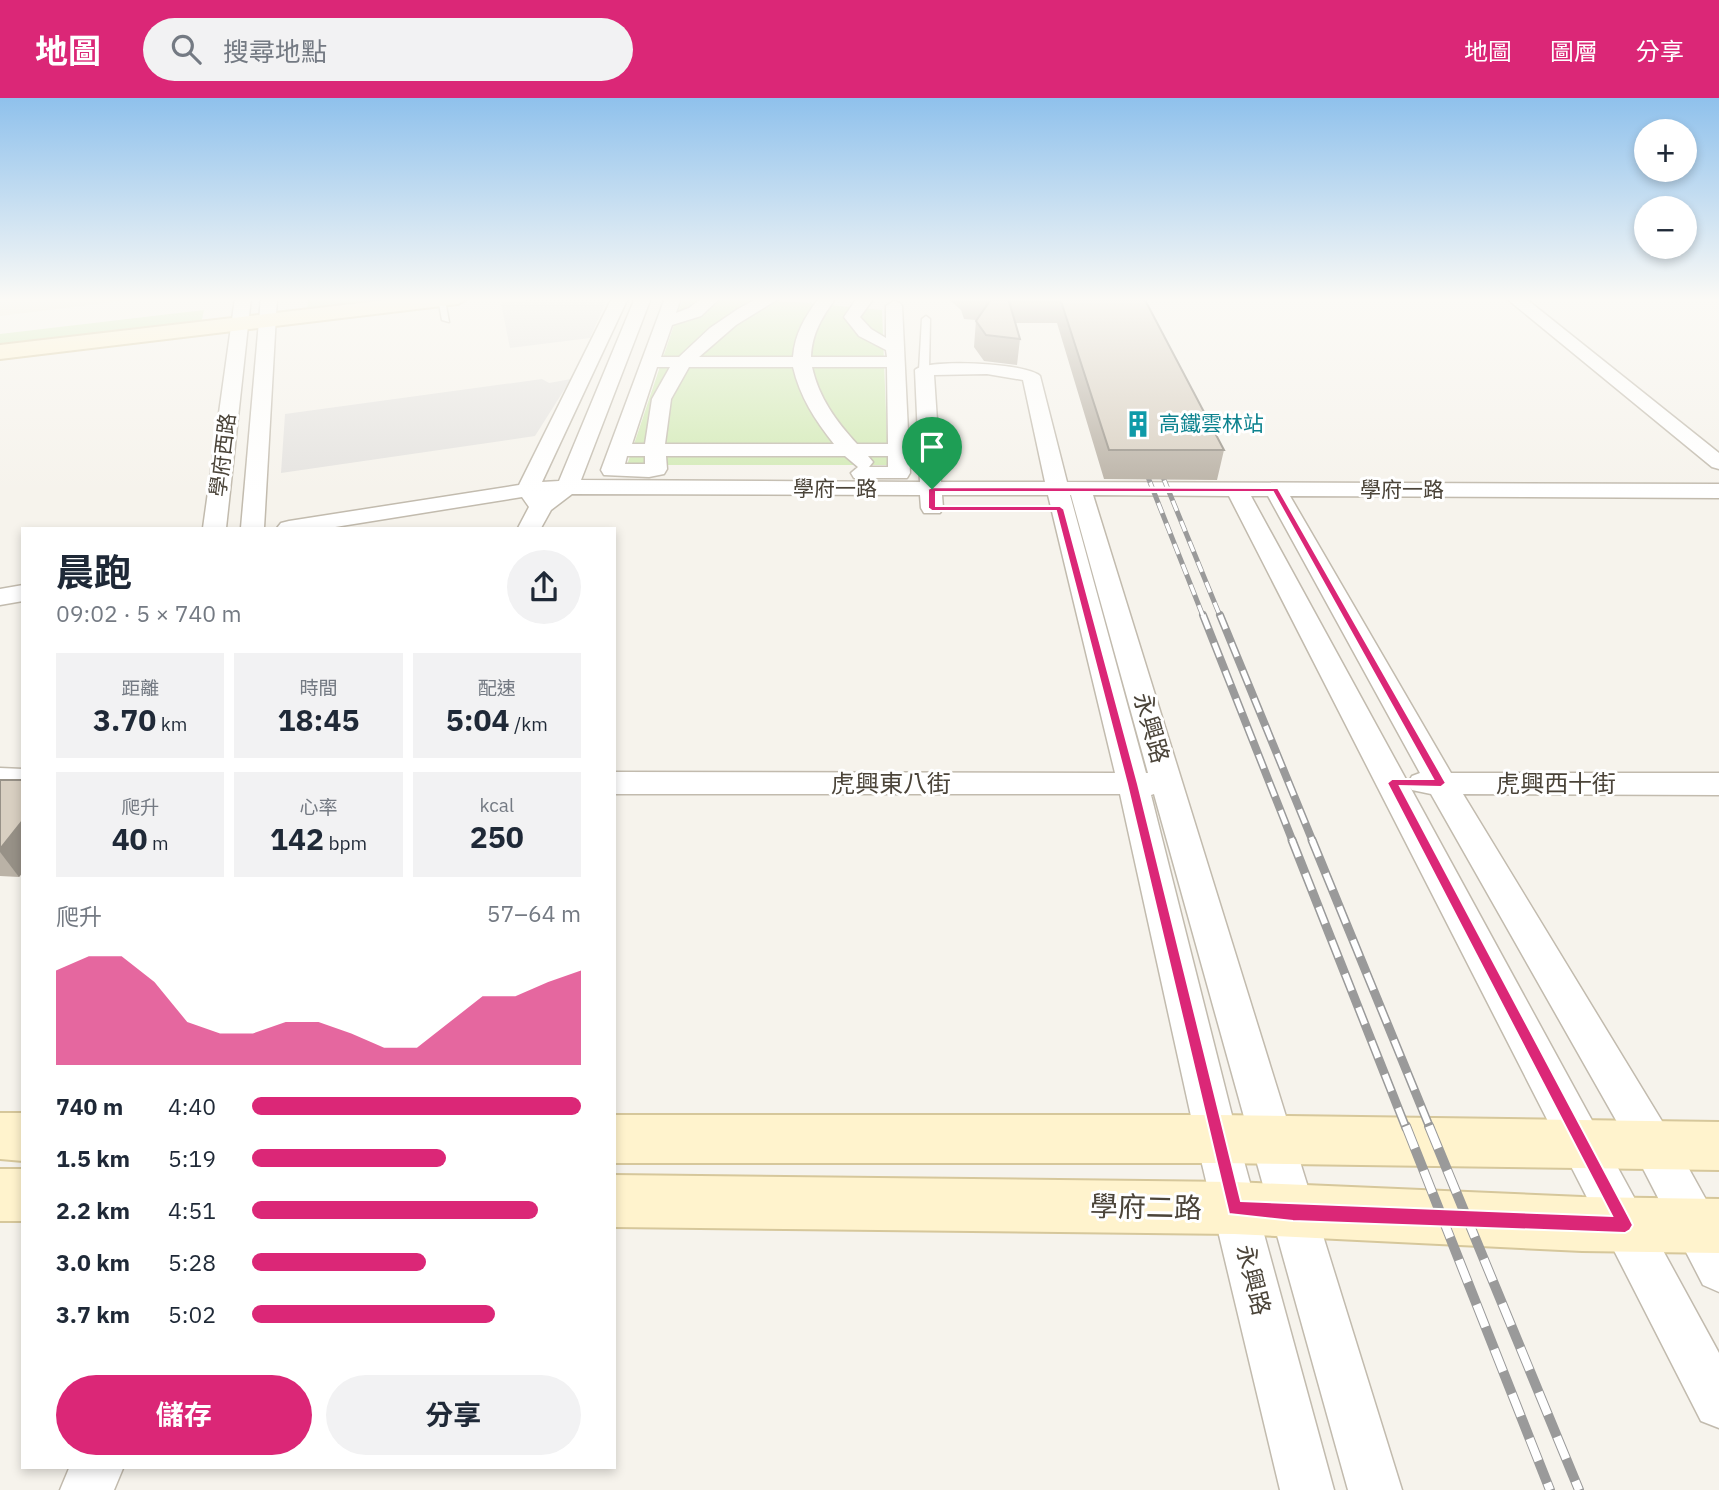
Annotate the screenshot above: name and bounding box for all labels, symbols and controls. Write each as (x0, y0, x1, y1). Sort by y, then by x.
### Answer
search box (143, 18, 633, 81)
text: 地圖 (35, 29, 101, 72)
icon: search (167, 30, 205, 68)
text: 搜尋地點 (223, 34, 327, 68)
text: 地圖 (1464, 35, 1512, 67)
text: 圖層 (1550, 35, 1598, 67)
text: 分享 (1636, 35, 1684, 67)
map controls (1634, 119, 1697, 259)
button: + (1634, 119, 1697, 182)
button: − (1634, 196, 1697, 259)
building icon: 高鐵雲林站 (1123, 409, 1153, 439)
place label: 高鐵雲林站 (1159, 409, 1264, 437)
street label: 學府西路 (203, 411, 241, 498)
pin (902, 417, 962, 489)
icon: arrive (913, 428, 951, 466)
street label: 學府一路 (793, 474, 877, 502)
street label: 學府一路 (1360, 475, 1444, 503)
text: 晨跑 (56, 547, 132, 596)
button: share (507, 550, 581, 624)
text: 09:02 · 5 × 740 m (56, 598, 242, 628)
text: 距離 (121, 676, 159, 700)
text: 時間 (299, 676, 338, 700)
text: 配速 (478, 676, 516, 700)
street label: 永興路 (1127, 689, 1177, 767)
text: 3.70 (93, 700, 156, 739)
text: 18:45 (278, 700, 359, 739)
text: 5:04 (446, 700, 510, 739)
text: km (156, 712, 187, 736)
text: /km (510, 712, 548, 736)
street label: 虎興東八街 (831, 767, 951, 799)
street label: 虎興西十街 (1496, 767, 1616, 799)
text: kcal (480, 793, 514, 817)
text: 爬升 (121, 795, 159, 819)
text: 心率 (299, 795, 338, 819)
text: 250 (470, 817, 524, 856)
text: 40 (112, 819, 148, 858)
text: 142 (270, 819, 324, 858)
text: m (148, 831, 169, 855)
text: bpm (324, 831, 367, 855)
text: 57–64 m (487, 898, 581, 928)
text: 爬升 (56, 901, 102, 931)
text: 740 m (56, 1091, 123, 1121)
text: 4:40 (168, 1091, 216, 1121)
text: 1.5 km (56, 1143, 130, 1173)
text: 5:19 (168, 1143, 216, 1173)
street label: 學府二路 (1090, 1187, 1202, 1226)
text: 2.2 km (56, 1195, 130, 1225)
text: 4:51 (168, 1195, 216, 1225)
street label: 永興路 (1230, 1241, 1278, 1319)
text: 3.0 km (56, 1247, 130, 1277)
text: 5:28 (168, 1247, 216, 1277)
text: 3.7 km (56, 1299, 130, 1329)
text: 5:02 (168, 1299, 216, 1329)
button: 儲存 (56, 1375, 312, 1455)
button: 分享 (326, 1375, 581, 1455)

